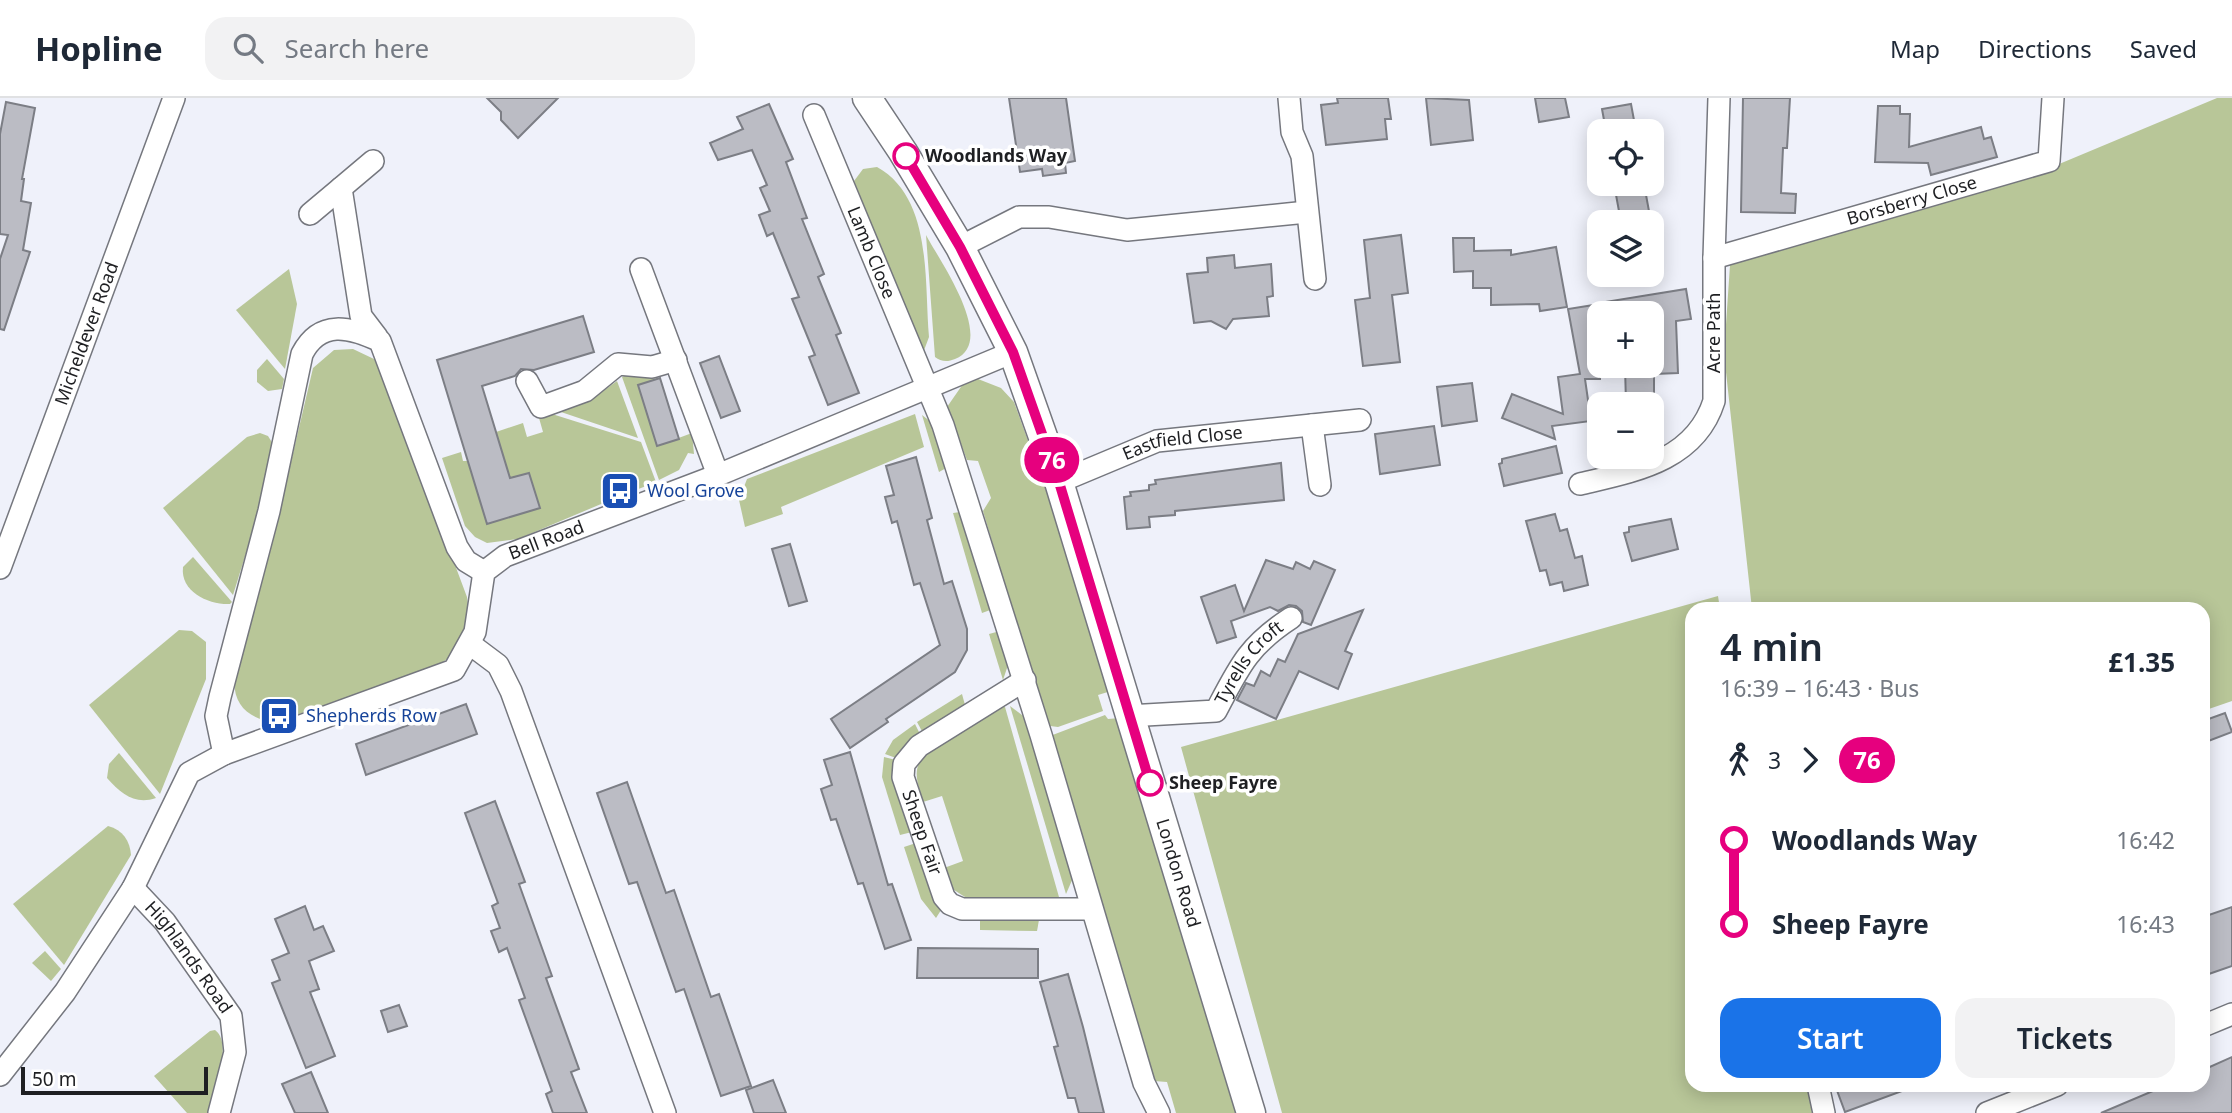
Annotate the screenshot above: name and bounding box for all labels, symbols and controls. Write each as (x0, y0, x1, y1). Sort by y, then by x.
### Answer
search box (205, 17, 695, 80)
text: Hopline (35, 26, 163, 71)
icon: search (229, 29, 267, 67)
text: Search here (285, 30, 429, 66)
text: Map (1890, 32, 1940, 65)
text: Directions (1978, 32, 2092, 65)
text: Saved (2130, 32, 2197, 65)
map controls (1587, 119, 1664, 469)
button: locate (1587, 119, 1664, 196)
marker: Woodlands Way (893, 143, 919, 169)
place label: Woodlands Way (925, 143, 1068, 167)
street label: Borsberry Close (1844, 170, 1979, 230)
street label: Lamb Close (842, 202, 902, 302)
button: layers (1587, 210, 1664, 287)
street label: Micheldever Road (48, 258, 123, 408)
street label: Acre Path (1701, 293, 1725, 373)
button: + (1587, 301, 1664, 378)
button: − (1587, 392, 1664, 469)
street label: Eastfield Close (1118, 419, 1244, 465)
line badge: 76 (1020, 437, 1084, 483)
text: 76 (1038, 443, 1066, 476)
bus stop icon: Wool Grove (599, 470, 641, 512)
place label: Wool Grove (647, 478, 745, 502)
street label: Bell Road (505, 514, 587, 565)
street label: Tyrells Croft (1208, 614, 1288, 708)
text: 4 min (1720, 620, 1823, 672)
text: £1.35 (2108, 644, 2175, 680)
text: 16:39 – 16:43 · Bus (1720, 672, 1919, 704)
bus stop icon: Shepherds Row (258, 695, 300, 737)
place label: Shepherds Row (306, 703, 437, 727)
icon: walk (1720, 741, 1758, 779)
icon: forward (1791, 741, 1829, 779)
text: 76 (1853, 743, 1881, 776)
text: 3 (1768, 744, 1781, 776)
marker: Sheep Fayre (1137, 770, 1163, 796)
place label: Sheep Fayre (1169, 770, 1278, 794)
street label: Sheep Fair (897, 786, 949, 879)
street label: London Road (1151, 815, 1207, 930)
text: Woodlands Way (1772, 822, 1977, 858)
text: 16:42 (2116, 824, 2175, 856)
street label: Highlands Road (140, 895, 238, 1018)
text: Sheep Fayre (1772, 906, 1929, 942)
text: 16:43 (2116, 908, 2175, 940)
button: Start (1720, 998, 1941, 1078)
button: Tickets (1955, 998, 2175, 1078)
scale bar (21, 1064, 208, 1096)
text: 50 m (32, 1066, 76, 1092)

